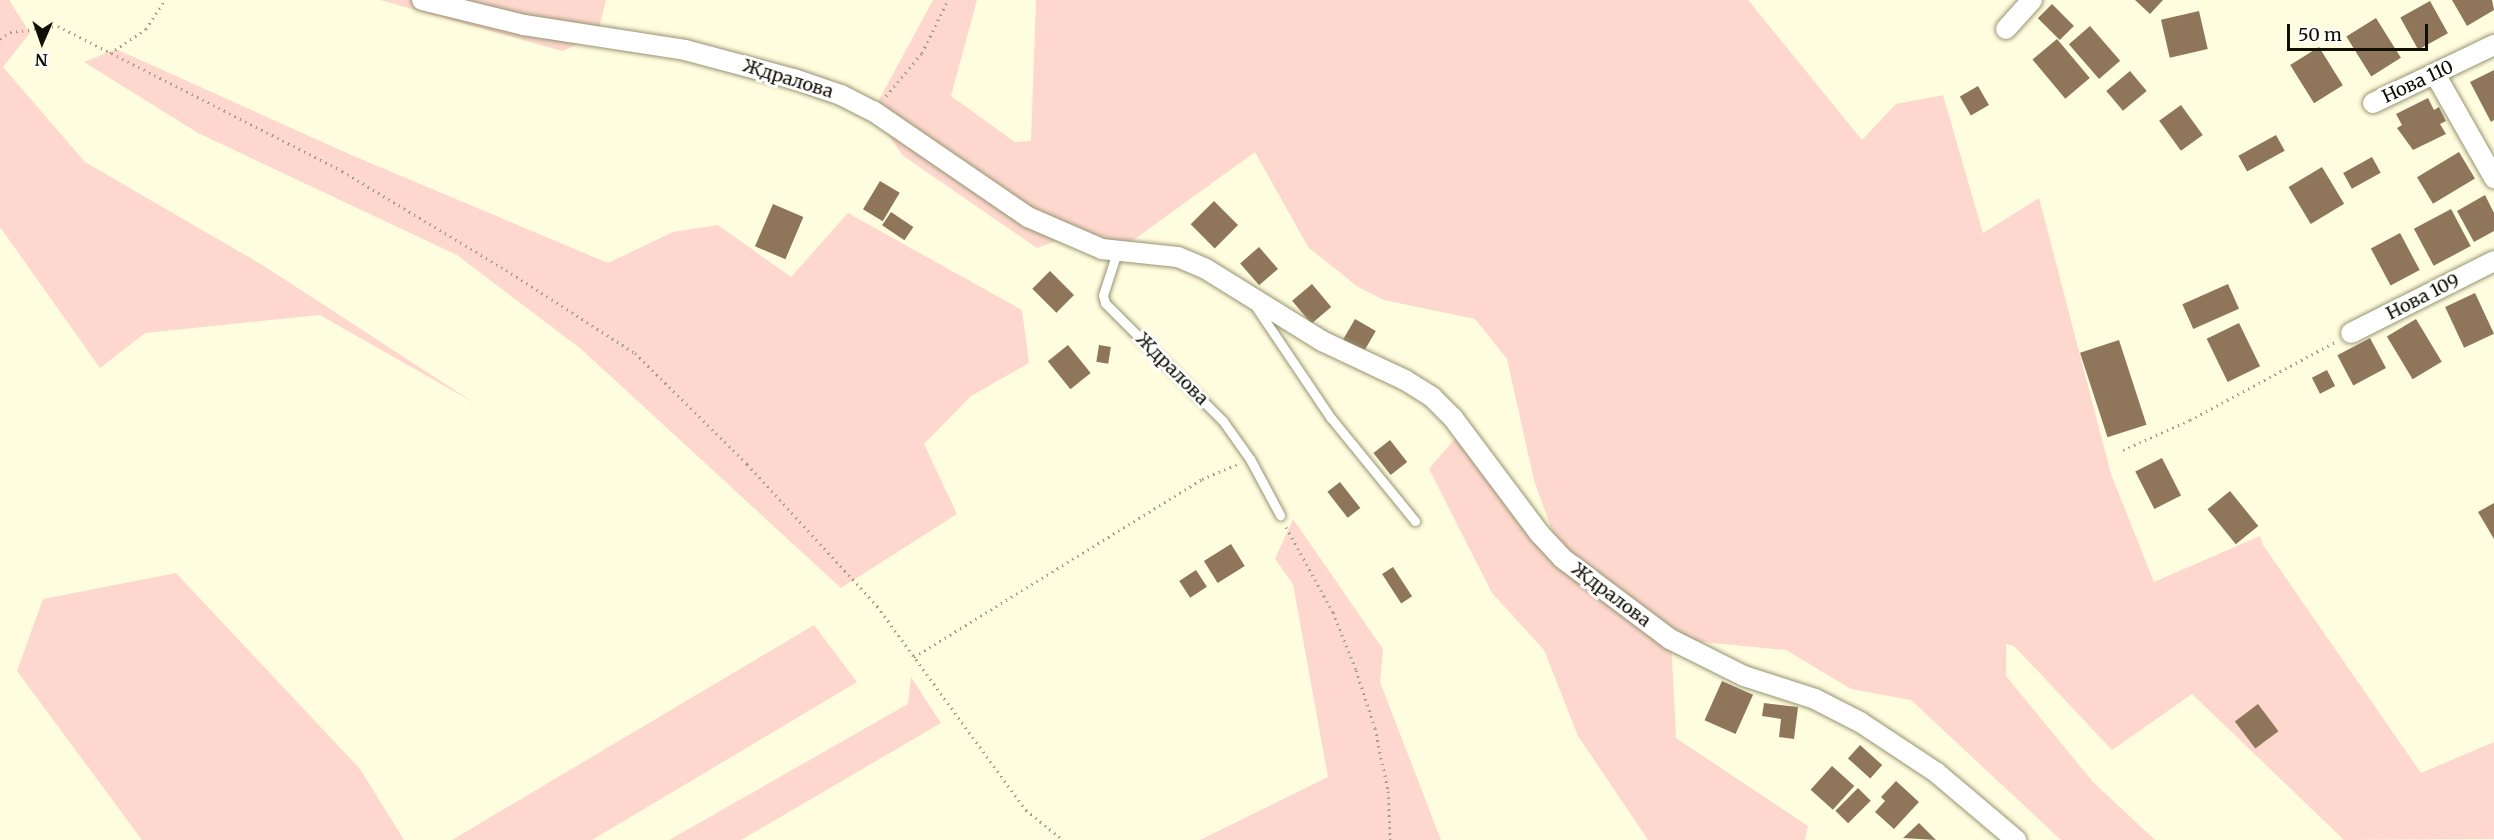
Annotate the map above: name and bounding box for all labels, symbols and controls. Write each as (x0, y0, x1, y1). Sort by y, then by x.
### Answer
north arrow (12, 12, 72, 72)
scale bar (2290, 12, 2431, 50)
text: 50 m (2298, 23, 2342, 46)
text: N (35, 50, 48, 70)
street label: Ждралова (740, 55, 836, 103)
street label: Нова 110 (2379, 56, 2457, 108)
street label: Нова 109 (2383, 269, 2463, 325)
street label: Ждралова (1131, 328, 1213, 410)
street label: Ждралова (1567, 558, 1655, 632)

